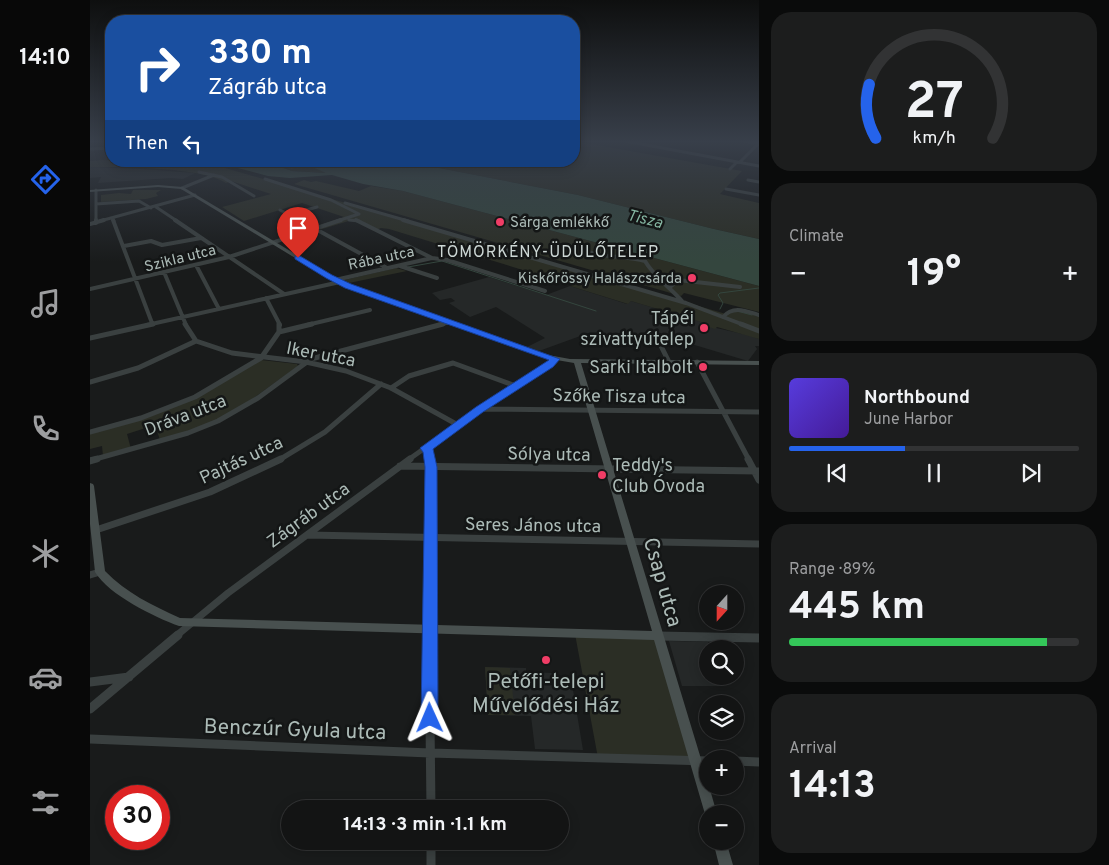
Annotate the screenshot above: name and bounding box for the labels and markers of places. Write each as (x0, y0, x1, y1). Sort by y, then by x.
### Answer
pin (277, 207, 319, 258)
place label: Sárga emlékkő (510, 214, 610, 233)
marker: Sárga emlékkő (494, 216, 506, 228)
place label: Kiskőrössy Halászcsárda (518, 270, 682, 289)
marker: Kiskőrössy Halászcsárda (686, 272, 698, 284)
place label: Tápéi szivattyútelep (580, 308, 694, 352)
marker: Tápéi szivattyútelep (698, 322, 710, 334)
place label: Sarki Italbolt (589, 357, 693, 380)
marker: Sarki Italbolt (697, 361, 709, 373)
place label: Teddy's Club Óvoda (612, 455, 705, 499)
marker: Teddy's Club Óvoda (596, 469, 608, 481)
marker: Petőfi-telepi Művelődési Ház (540, 654, 552, 666)
place label: Petőfi-telepi Művelődési Ház (472, 669, 620, 720)

